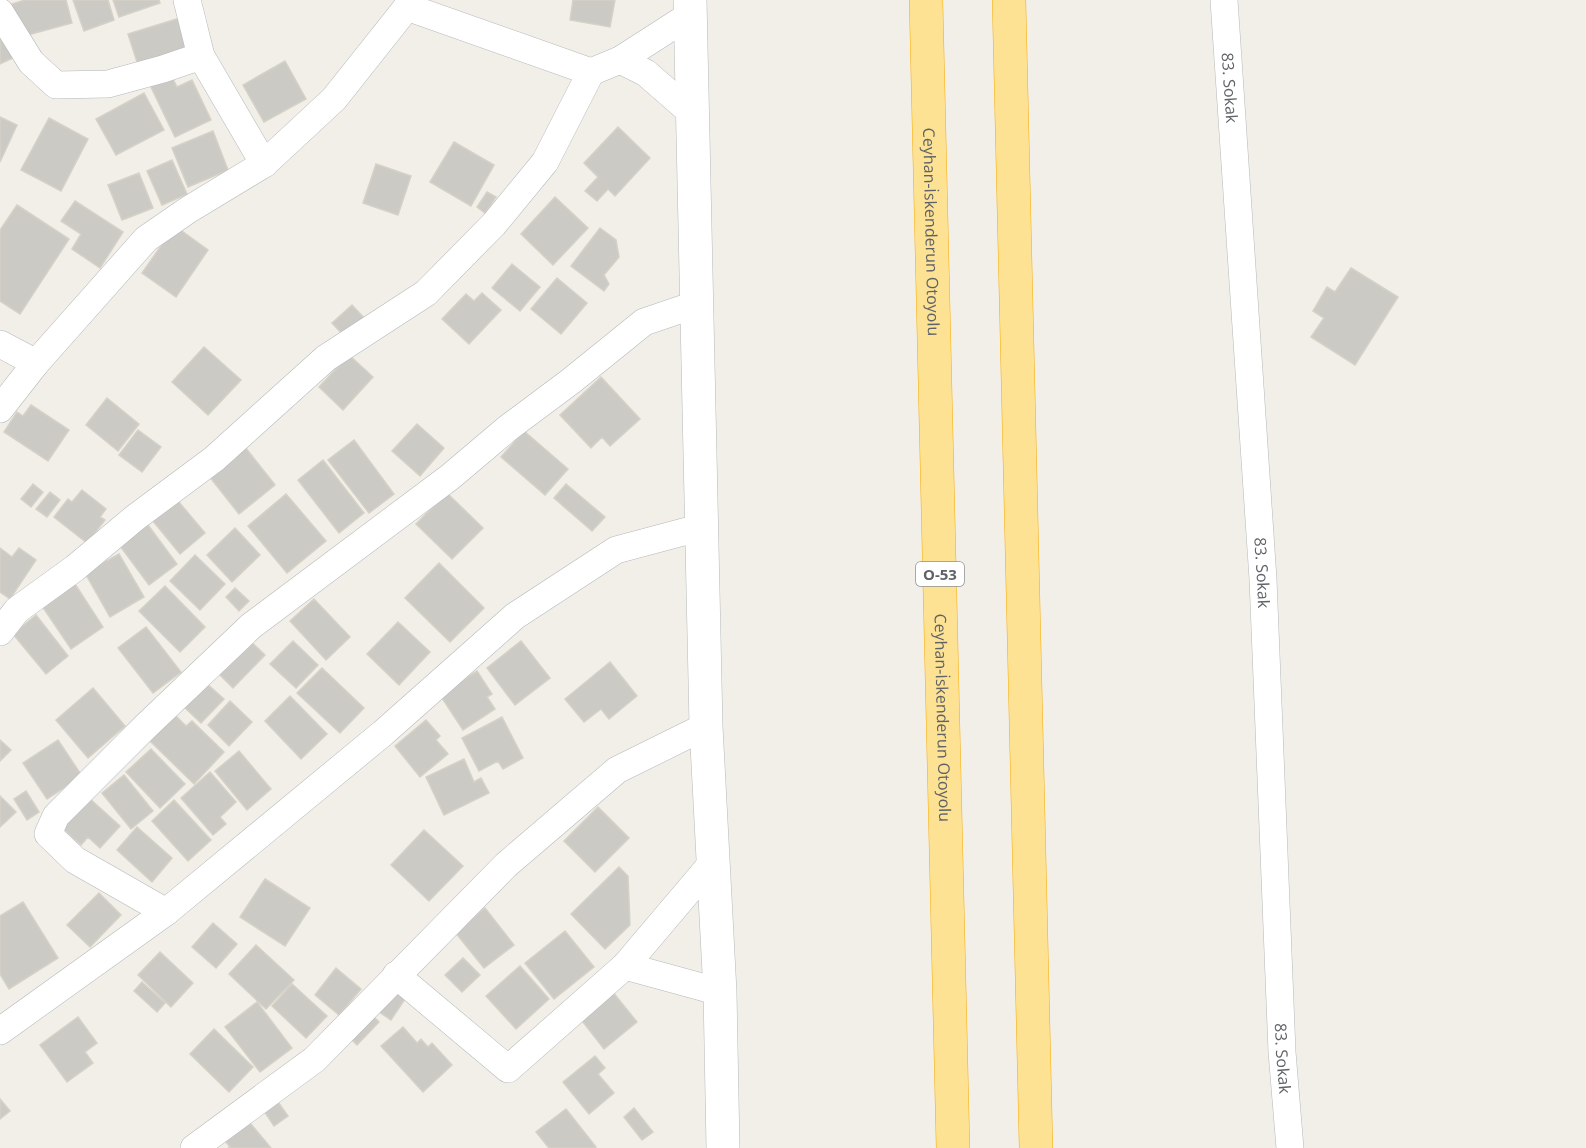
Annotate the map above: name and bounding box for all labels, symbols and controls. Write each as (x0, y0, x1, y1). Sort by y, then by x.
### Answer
street label: 83. Sokak (1217, 52, 1243, 124)
street label: Ceyhan-İskenderun Otoyolu (918, 127, 945, 336)
street label: 83. Sokak (1249, 537, 1275, 609)
road number: O-53 (916, 562, 964, 586)
street label: Ceyhan-İskenderun Otoyolu (929, 613, 956, 822)
street label: 83. Sokak (1270, 1022, 1296, 1095)

